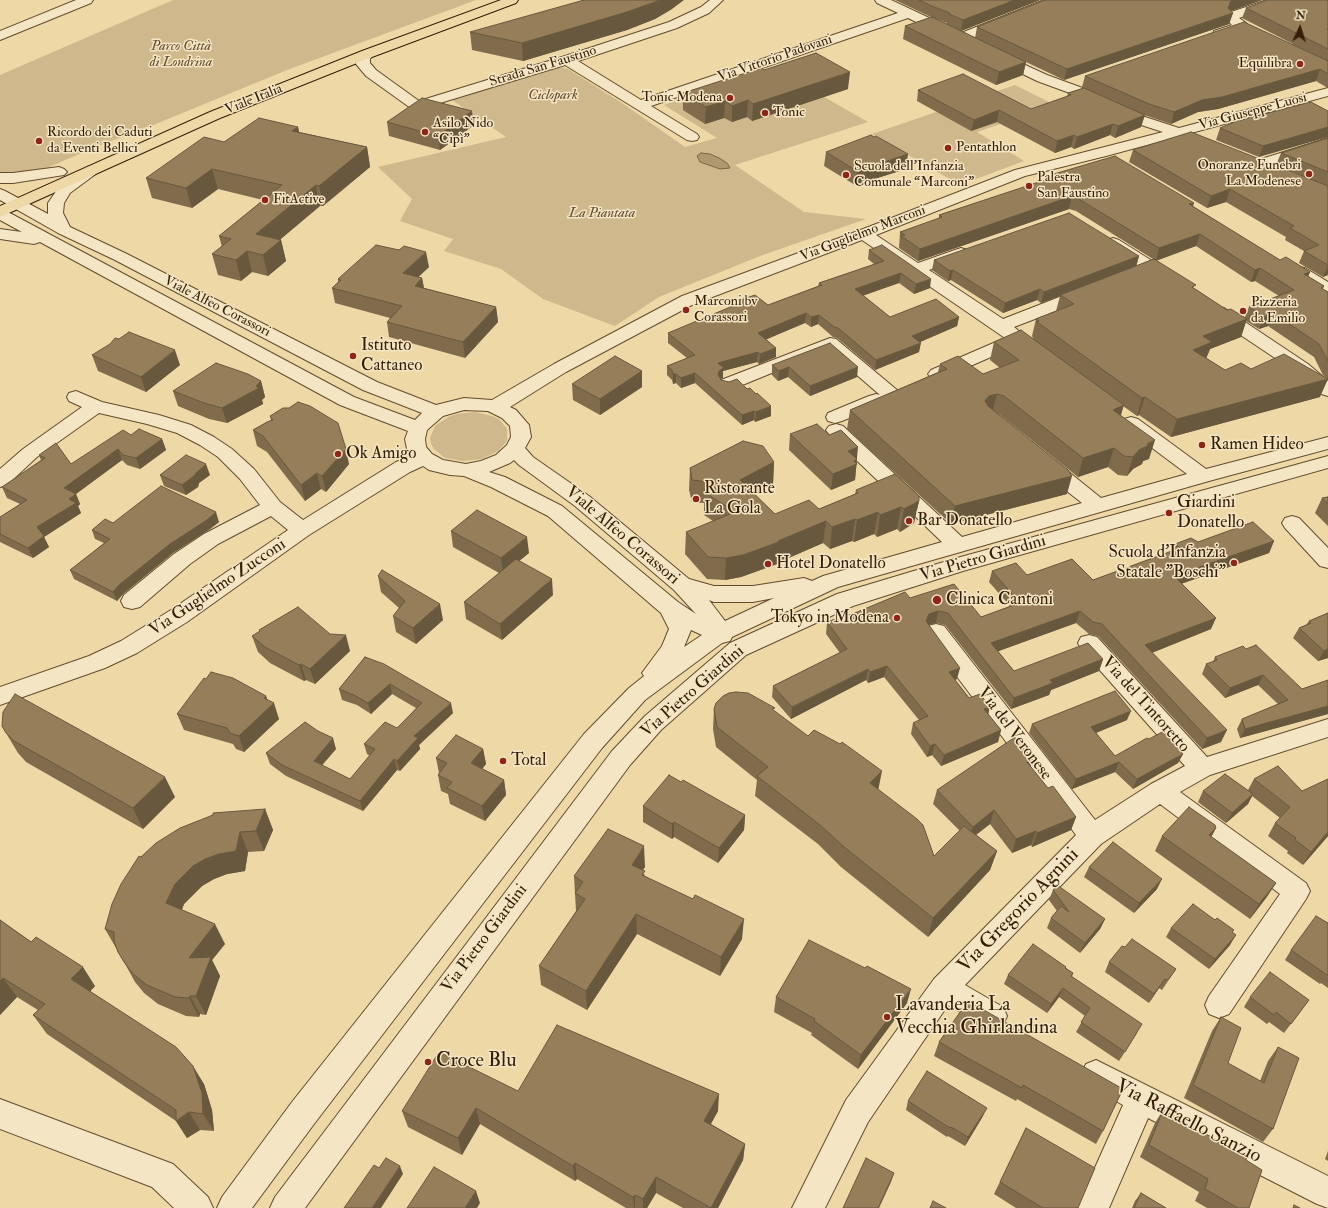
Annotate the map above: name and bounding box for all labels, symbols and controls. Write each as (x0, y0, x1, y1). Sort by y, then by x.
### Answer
north arrow (1280, 8, 1320, 48)
text: N (1295, 9, 1306, 22)
street label: Via Vittorio Padovani (716, 32, 834, 86)
park label: Parco Città di Londrina (150, 39, 212, 72)
street label: Strada San Faustino (487, 43, 599, 91)
place label: Equilibra (1239, 56, 1292, 72)
marker: Equilibra (1295, 59, 1305, 69)
street label: Viale Italia (223, 81, 285, 119)
park label: Ciclopark (528, 88, 578, 104)
place label: Tonic Modena (641, 90, 722, 106)
street label: Via Giuseppe Luosi (1197, 90, 1309, 134)
marker: Tonic Modena (725, 93, 735, 103)
place label: Tonic (773, 105, 805, 121)
marker: Tonic (760, 108, 770, 118)
place label: Asilo Nido “Cipì” (433, 116, 493, 148)
place label: Ricordo dei Caduti da Eventi Bellici (47, 125, 152, 158)
marker: Asilo Nido “Cipì” (420, 127, 430, 137)
marker: Ricordo dei Caduti da Eventi Bellici (34, 136, 44, 146)
place label: Pentathlon (956, 140, 1016, 156)
marker: Pentathlon (943, 143, 953, 153)
place label: Onoranze Funebri La Modenese (1197, 158, 1301, 190)
place label: Scuola dell’Infanzia Comunale “Marconi” (854, 159, 974, 192)
marker: Onoranze Funebri La Modenese (1304, 169, 1314, 179)
marker: Scuola dell’Infanzia Comunale “Marconi” (841, 170, 851, 180)
place label: Palestra San Faustino (1037, 170, 1109, 202)
marker: Palestra San Faustino (1024, 181, 1034, 191)
place label: FitActive (273, 192, 324, 208)
marker: FitActive (260, 195, 270, 205)
street label: Via Guglielmo Marconi (798, 202, 928, 266)
park label: La Piantata (569, 206, 635, 222)
street label: Viale Alfeo Corassori (161, 273, 273, 341)
place label: Marconi bv Corassori (694, 294, 757, 326)
place label: Pizzeria da Emilio (1251, 295, 1305, 328)
marker: Marconi bv Corassori (681, 305, 691, 315)
marker: Pizzeria da Emilio (1238, 306, 1248, 316)
place label: Istituto Cattaneo (361, 336, 422, 376)
marker: Istituto Cattaneo (348, 351, 358, 361)
place label: Ramen Hideo (1210, 435, 1304, 455)
marker: Ramen Hideo (1197, 440, 1207, 450)
place label: Ok Amigo (346, 444, 417, 464)
marker: Ok Amigo (333, 449, 343, 459)
place label: Ristorante La Gola (704, 479, 775, 519)
street label: Viale Alfeo Corassori (561, 482, 683, 590)
place label: Giardini Donatello (1177, 493, 1244, 533)
marker: Ristorante La Gola (691, 494, 701, 504)
marker: Giardini Donatello (1164, 508, 1174, 518)
place label: Bar Donatello (917, 511, 1012, 531)
marker: Bar Donatello (904, 516, 914, 526)
street label: Via Pietro Giardini (918, 531, 1048, 587)
street label: Via Guglielmo Zucconi (146, 535, 290, 641)
place label: Scuola d'Infanzia Statale "Boschi" (1109, 543, 1226, 583)
place label: Hotel Donatello (776, 554, 886, 574)
marker: Scuola d'Infanzia Statale "Boschi" (1229, 558, 1239, 568)
marker: Hotel Donatello (763, 559, 773, 569)
place label: Clinica Cantoni (946, 590, 1053, 610)
marker: Clinica Cantoni (931, 594, 943, 606)
place label: Tokyo in Modena (771, 608, 889, 628)
marker: Tokyo in Modena (892, 613, 902, 623)
street label: Via Pietro Giardini (637, 642, 749, 742)
street label: Via del Tintoretto (1097, 653, 1193, 757)
street label: Via del Veronese (972, 683, 1056, 785)
place label: Total (511, 751, 546, 771)
marker: Total (498, 756, 508, 766)
street label: Via Gregorio Agnini (953, 844, 1085, 978)
street label: Via Pietro Giardini (438, 881, 532, 997)
place label: Lavanderia La Vecchia Ghirlandina (895, 994, 1057, 1041)
marker: Lavanderia La Vecchia Ghirlandina (882, 1012, 892, 1022)
place label: Croce Blu (436, 1050, 517, 1074)
marker: Croce Blu (423, 1057, 433, 1067)
street label: Via Raffaello Sanzio (1111, 1075, 1265, 1169)

